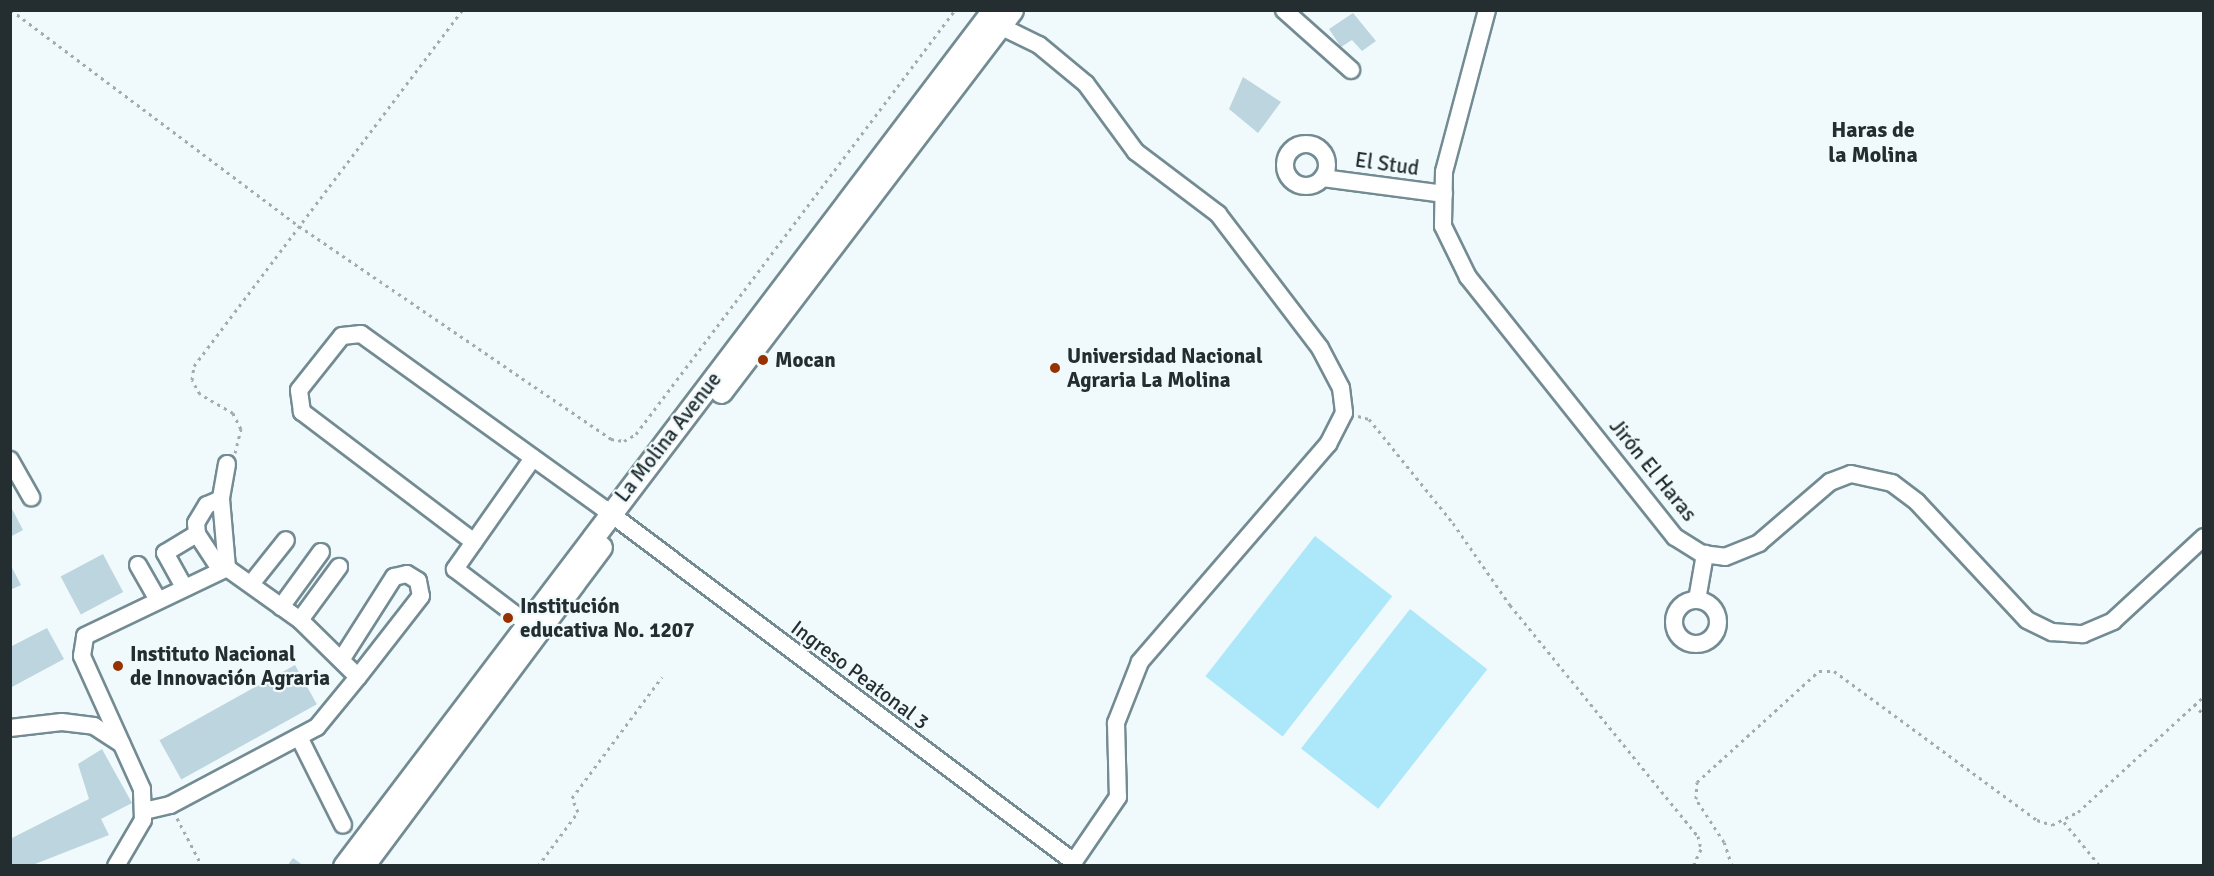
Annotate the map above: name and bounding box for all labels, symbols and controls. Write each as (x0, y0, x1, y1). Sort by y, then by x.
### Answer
district label: Haras de la Molina (1828, 116, 1918, 168)
street label: El Stud (1353, 147, 1421, 181)
place label: Universidad Nacional Agraria La Molina (1067, 343, 1262, 393)
place label: Mocan (775, 347, 836, 373)
marker: Mocan (756, 353, 770, 367)
marker: Universidad Nacional Agraria La Molina (1048, 361, 1062, 375)
street label: La Molina Avenue (609, 367, 727, 507)
street label: Jirón El Haras (1604, 414, 1702, 526)
place label: Institución educativa No. 1207 (520, 593, 695, 643)
marker: Institución educativa No. 1207 (501, 611, 515, 625)
street label: Ingreso Peatonal 3 (786, 615, 934, 735)
place label: Instituto Nacional de Innovación Agraria (130, 641, 330, 691)
marker: Instituto Nacional de Innovación Agraria (111, 659, 125, 673)

